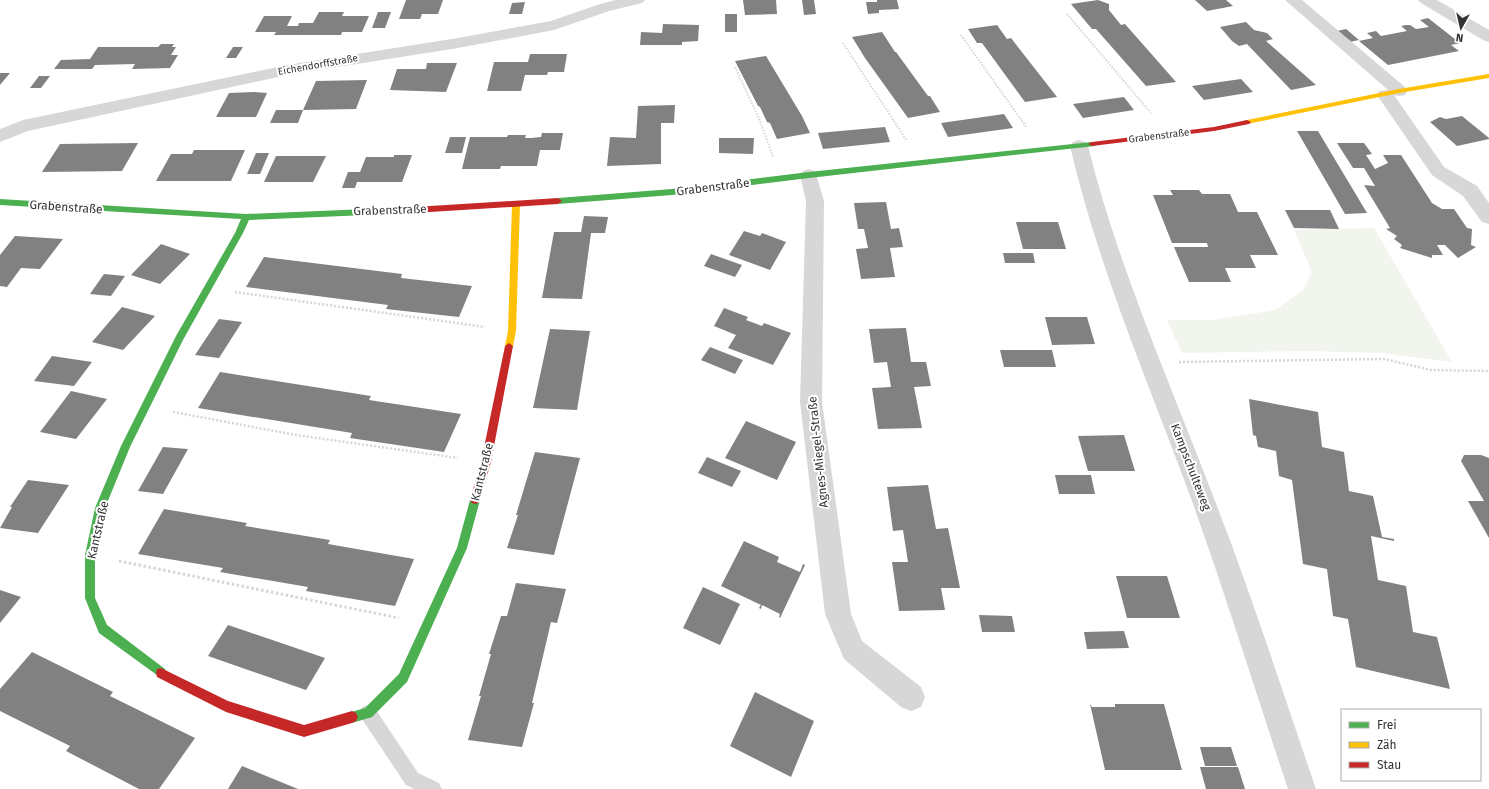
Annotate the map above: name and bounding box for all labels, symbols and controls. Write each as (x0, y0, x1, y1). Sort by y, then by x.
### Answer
north arrow (1441, 8, 1481, 48)
text: N (1455, 30, 1464, 44)
street label: Eichendorffstraße (277, 52, 359, 78)
street label: Grabenstraße (1128, 126, 1190, 146)
street label: Grabenstraße (676, 176, 750, 198)
street label: Grabenstraße (29, 197, 103, 217)
street label: Grabenstraße (353, 202, 427, 218)
street label: Agnes-Miegel-Straße (805, 396, 831, 508)
street label: Kampschulteweg (1168, 422, 1214, 513)
street label: Kantstraße (468, 442, 496, 502)
street label: Kantstraße (85, 500, 111, 560)
legend (1341, 709, 1481, 781)
text: Frei (1377, 718, 1397, 732)
text: Zäh (1377, 738, 1397, 752)
text: Stau (1377, 758, 1401, 772)

